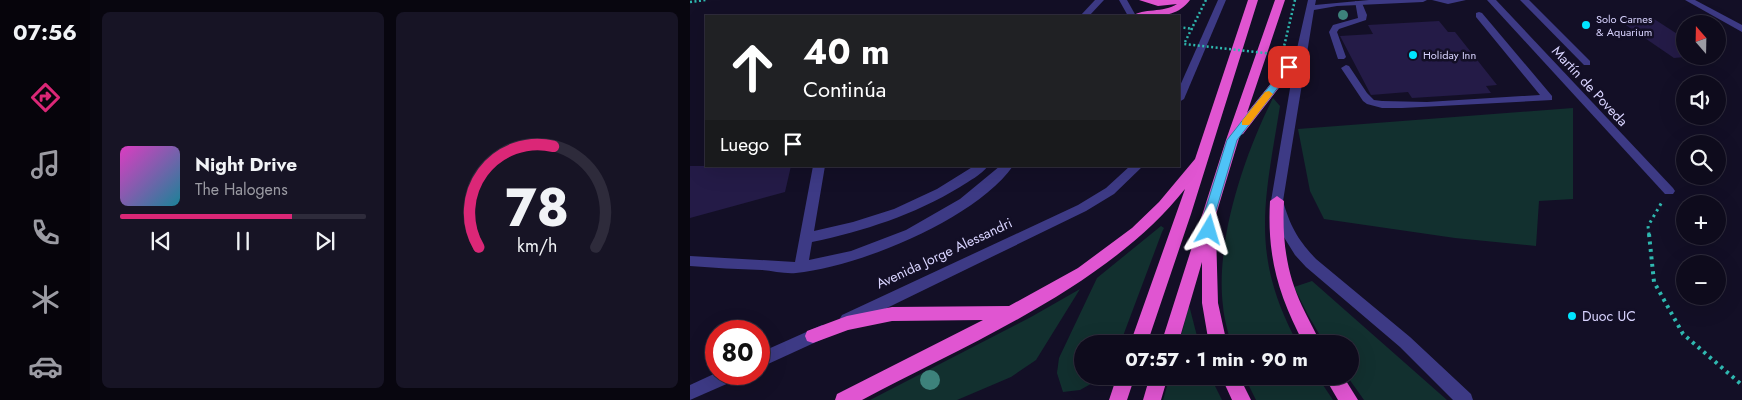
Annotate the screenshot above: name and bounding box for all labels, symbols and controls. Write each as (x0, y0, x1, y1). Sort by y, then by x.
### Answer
place label: Solo Carnes & Aquarium (1596, 11, 1653, 40)
north arrow (1676, 15, 1726, 65)
map controls (1676, 15, 1726, 305)
text: 07:56 (13, 16, 77, 48)
marker: Solo Carnes & Aquarium (1580, 19, 1592, 31)
text: 40 m (803, 27, 890, 77)
icon: ahead (720, 35, 785, 100)
street label: Martín de Poveda (1547, 41, 1633, 131)
pin (1268, 46, 1310, 88)
place label: Holiday Inn (1423, 47, 1476, 63)
marker: Holiday Inn (1407, 49, 1419, 61)
icon: arrive (1275, 53, 1303, 81)
text: Continúa (803, 73, 886, 105)
button: sound (1676, 75, 1726, 125)
icon: directions (28, 80, 63, 115)
icon: arrive (779, 130, 807, 158)
text: Luego (720, 131, 769, 158)
button: search (1676, 135, 1726, 185)
icon: music (28, 147, 63, 182)
text: Night Drive (195, 151, 297, 178)
text: 78 (505, 170, 569, 246)
text: The Halogens (195, 178, 288, 201)
button: + (1676, 195, 1726, 245)
position arrow (1182, 203, 1234, 255)
street label: Avenida Jorge Alessandri (873, 213, 1015, 293)
icon: phone (28, 215, 63, 250)
icon: previous (147, 227, 175, 255)
icon: pause (229, 227, 257, 255)
icon: next (311, 227, 339, 255)
text: km/h (517, 233, 557, 259)
button: − (1676, 255, 1726, 305)
icon: climate (28, 282, 63, 317)
place label: Duoc UC (1582, 306, 1636, 326)
marker: Duoc UC (1566, 310, 1578, 322)
speed limit sign: 80 (705, 320, 770, 385)
text: 07:57 · 1 min · 90 m (1125, 346, 1308, 373)
icon: car (28, 349, 63, 384)

